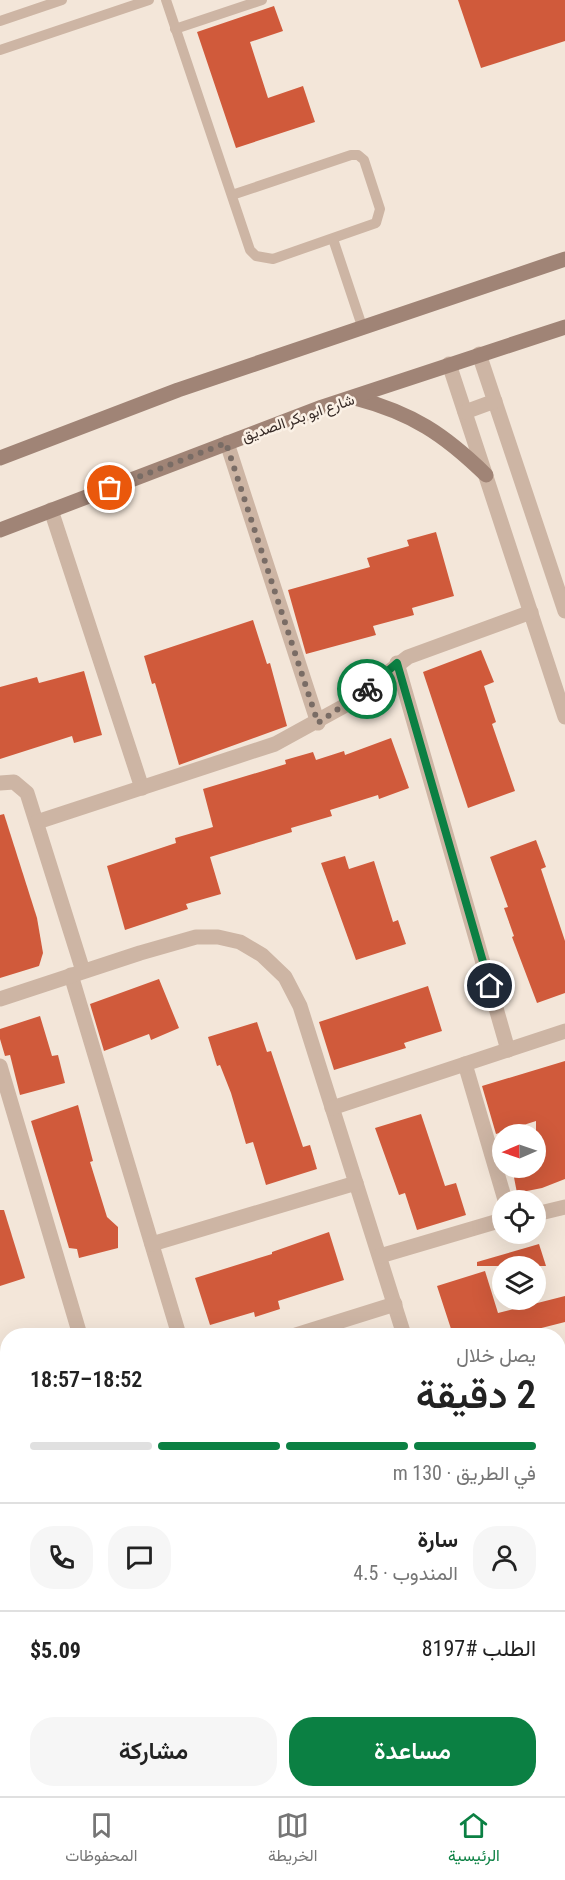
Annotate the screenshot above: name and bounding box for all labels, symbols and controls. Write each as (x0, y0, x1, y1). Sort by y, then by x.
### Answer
street label: شارع ابو بكر الصديق (239, 390, 357, 448)
pin (84, 462, 135, 513)
icon: bag (93, 471, 126, 504)
courier (337, 659, 397, 719)
icon: bike (351, 673, 384, 706)
pin (464, 960, 515, 1011)
icon: home (473, 969, 506, 1002)
north arrow (492, 1124, 546, 1178)
map controls (492, 1124, 546, 1310)
button: locate (492, 1190, 546, 1244)
button: layers (492, 1256, 546, 1310)
text: يصل خلال (456, 1343, 536, 1367)
text: 18:52–18:57 (30, 1367, 142, 1392)
text: 2 دقيقة (416, 1372, 536, 1418)
text: في الطريق · 130 m (393, 1461, 536, 1485)
button: phone (30, 1526, 93, 1589)
button: chat (108, 1526, 171, 1589)
button: person (473, 1526, 536, 1589)
text: سارة (417, 1527, 458, 1552)
text: المندوب · 4.5 (353, 1561, 458, 1585)
text: الطلب #8197 (422, 1636, 536, 1661)
text: $5.09 (30, 1638, 81, 1663)
button: مشاركة (30, 1717, 277, 1786)
button: مساعدة (289, 1717, 536, 1786)
tab: المحفوظات (65, 1809, 137, 1870)
tab: الخريطة (268, 1809, 317, 1870)
tab: الرئيسية (448, 1809, 500, 1870)

